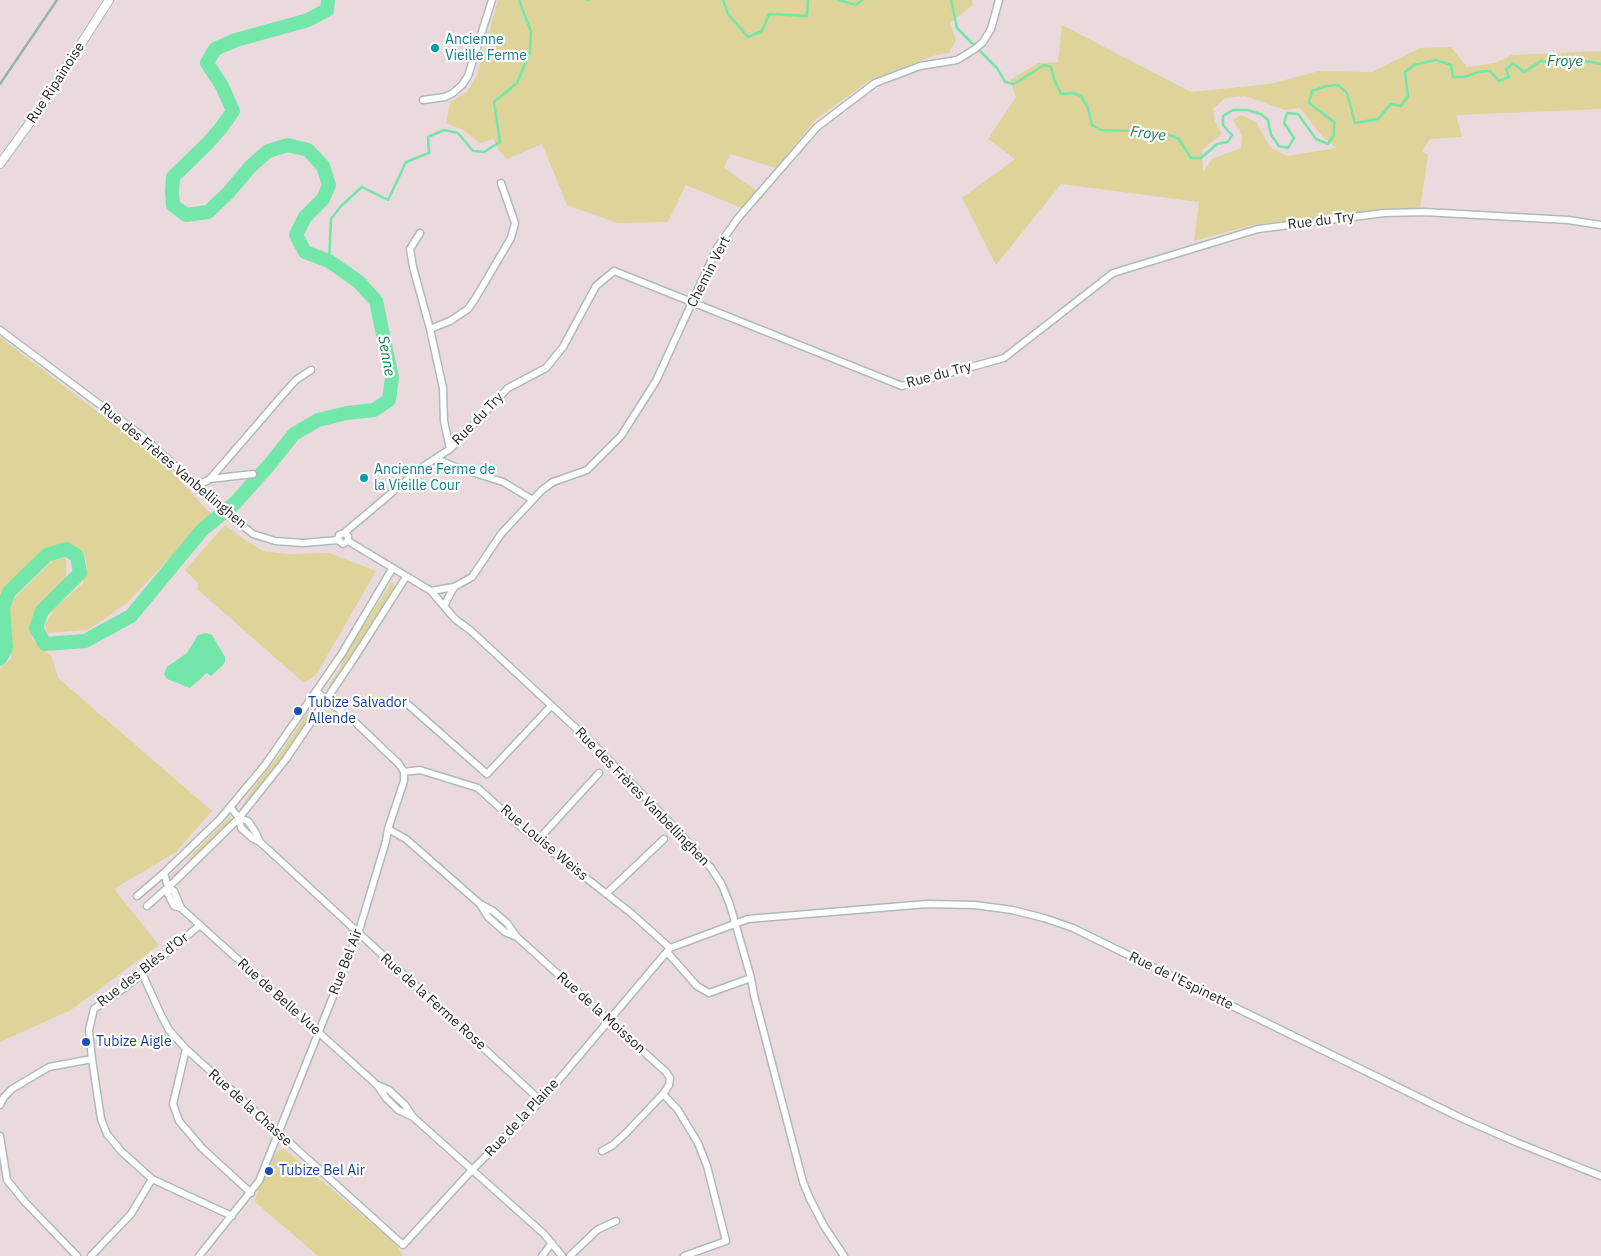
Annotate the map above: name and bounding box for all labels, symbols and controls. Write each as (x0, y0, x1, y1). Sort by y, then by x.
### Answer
place label: Ancienne Vieille Ferme (445, 32, 527, 64)
street label: Rue Ripainoise (24, 39, 88, 127)
marker: Ancienne Vieille Ferme (429, 42, 441, 54)
water label: Froye (1547, 53, 1583, 71)
water label: Froye (1129, 123, 1167, 145)
street label: Rue du Try (1287, 209, 1355, 233)
street label: Chemin Vert (684, 234, 734, 310)
water label: Senne (374, 334, 398, 378)
street label: Rue du Try (905, 358, 973, 392)
street label: Rue du Try (449, 389, 507, 449)
street label: Rue des Frères Vanbellinghen (96, 400, 250, 532)
place label: Ancienne Ferme de la Vieille Cour (374, 462, 495, 494)
marker: Ancienne Ferme de la Vieille Cour (358, 472, 370, 484)
place label: Tubize Salvador Allende (308, 695, 407, 728)
marker: Tubize Salvador Allende (292, 705, 304, 717)
street label: Rue des Frères Vanbellinghen (571, 724, 713, 870)
street label: Rue Louise Weiss (497, 802, 591, 884)
street label: Rue Bel Air (326, 927, 366, 997)
street label: Rue des Blés d'Or (94, 929, 192, 1011)
street label: Rue de l'Espinette (1126, 949, 1236, 1013)
street label: Rue de la Ferme Rose (377, 950, 489, 1054)
street label: Rue de Belle Vue (234, 955, 324, 1039)
street label: Rue de la Moisson (553, 969, 649, 1057)
place label: Tubize Aigle (96, 1034, 172, 1050)
marker: Tubize Aigle (80, 1036, 92, 1048)
street label: Rue de la Chasse (205, 1066, 295, 1150)
street label: Rue de la Plaine (482, 1076, 562, 1160)
place label: Tubize Bel Air (279, 1163, 365, 1179)
marker: Tubize Bel Air (263, 1165, 275, 1177)

